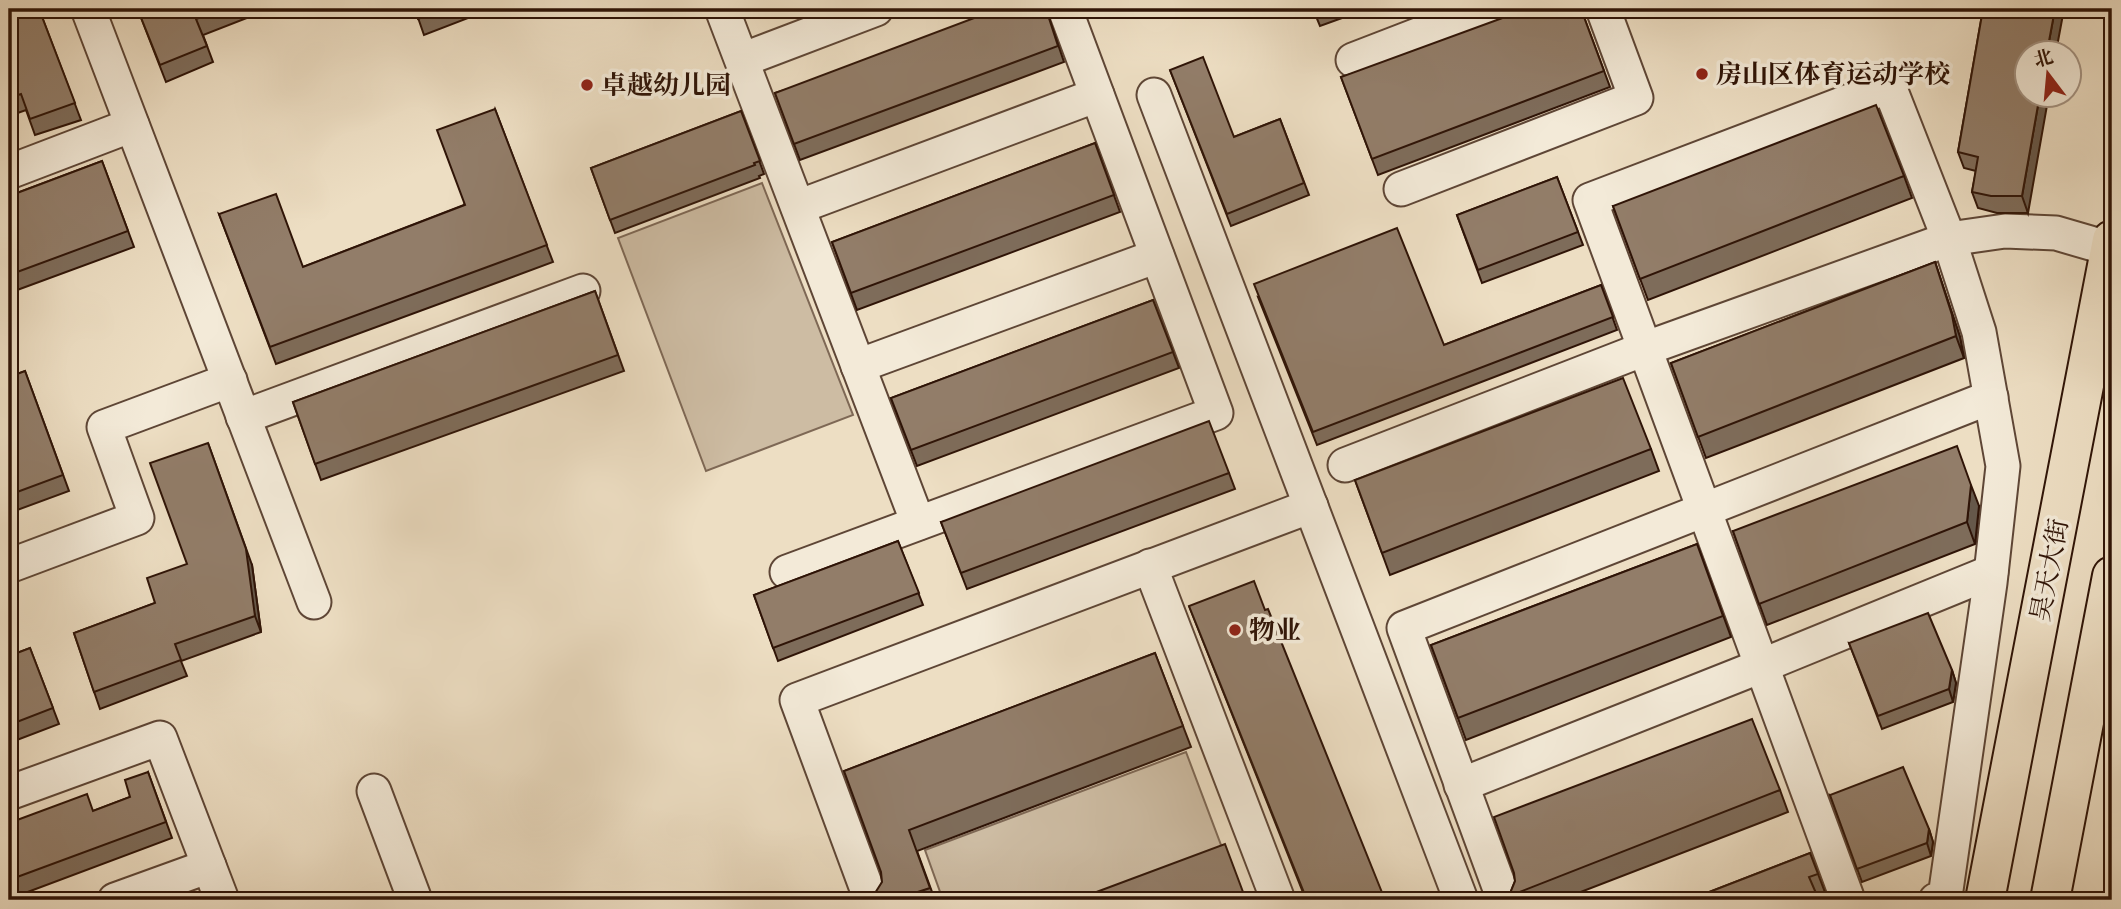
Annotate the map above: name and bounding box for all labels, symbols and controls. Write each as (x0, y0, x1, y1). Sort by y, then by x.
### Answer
north arrow (2012, 38, 2082, 108)
text: 北 (2031, 44, 2056, 72)
place label: 房山区体育运动学校 (1716, 58, 1950, 90)
marker: 房山区体育运动学校 (1694, 66, 1710, 82)
place label: 卓越幼儿园 (601, 69, 731, 101)
marker: 卓越幼儿园 (579, 77, 595, 93)
street label: 昊天大街 (2023, 516, 2075, 624)
place label: 物业 (1249, 614, 1301, 646)
marker: 物业 (1227, 622, 1243, 638)

